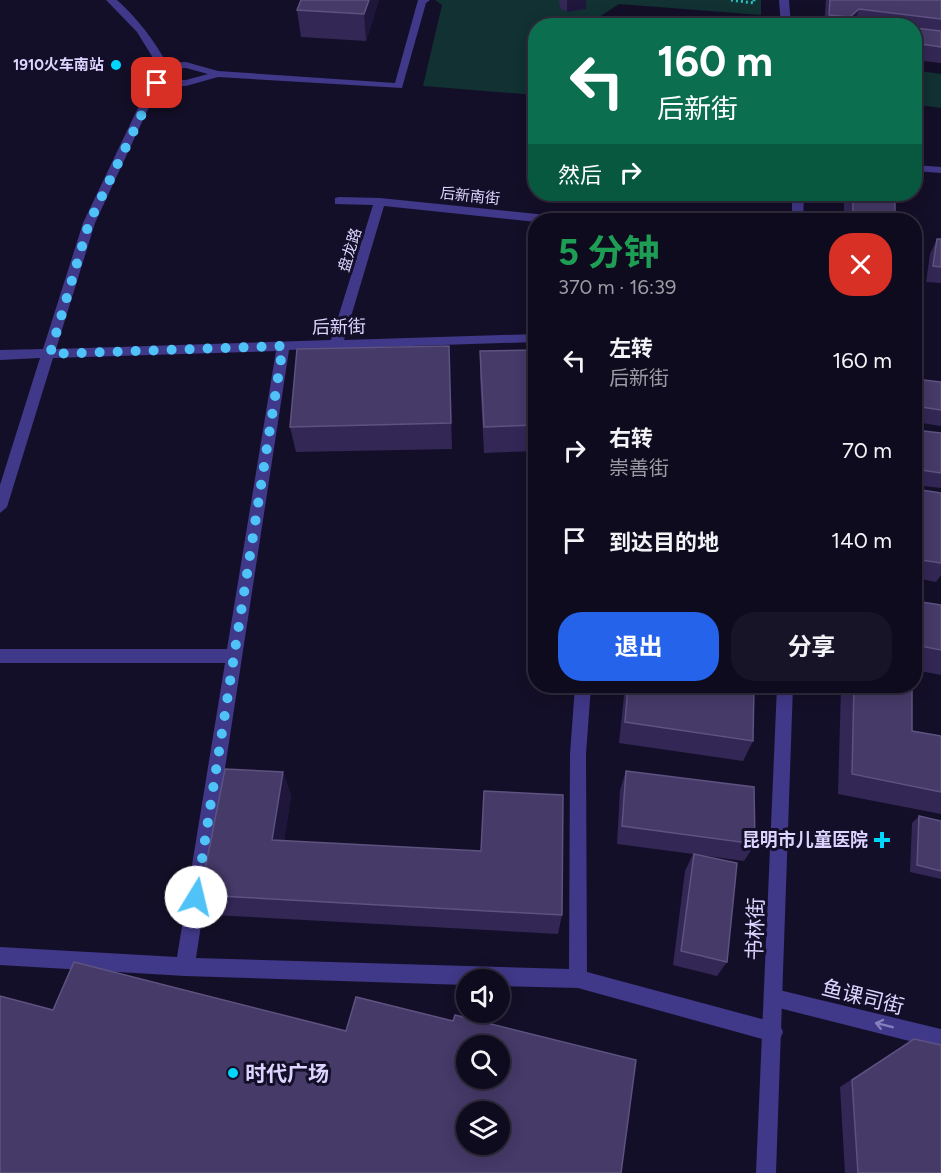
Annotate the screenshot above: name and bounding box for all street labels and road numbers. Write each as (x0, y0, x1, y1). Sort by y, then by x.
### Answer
street label: 后新南街 (439, 184, 501, 208)
street label: 盘龙路 (335, 226, 365, 274)
street label: 后新街 (312, 316, 366, 338)
street label: 书林街 (741, 897, 769, 961)
street label: 鱼课司街 (819, 975, 907, 1019)

